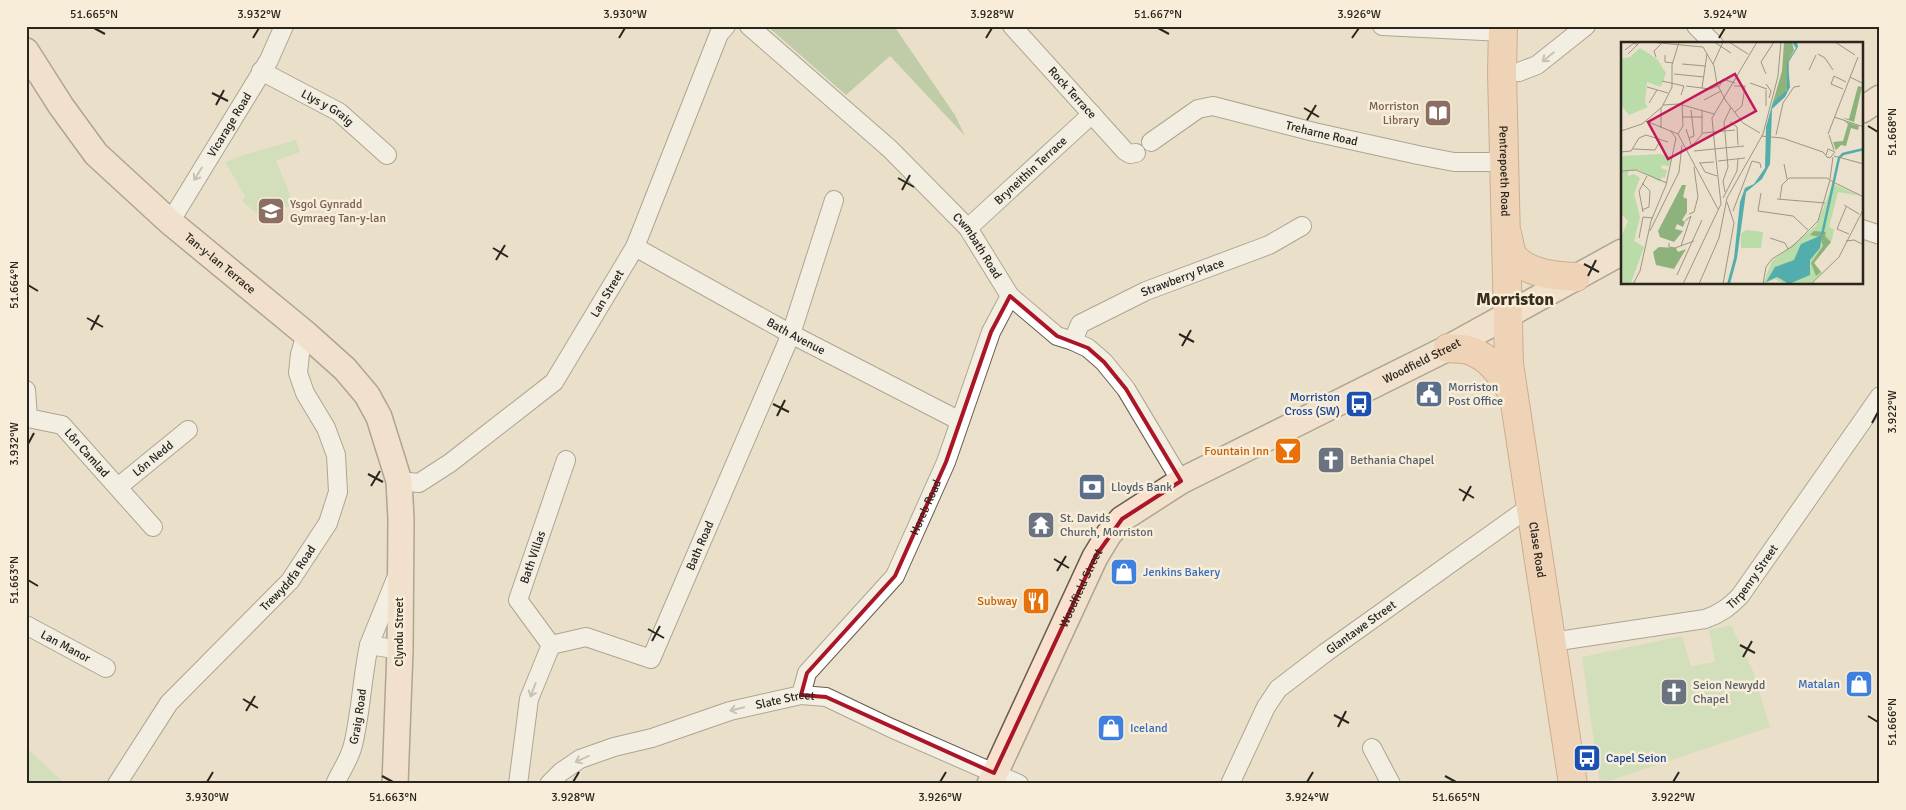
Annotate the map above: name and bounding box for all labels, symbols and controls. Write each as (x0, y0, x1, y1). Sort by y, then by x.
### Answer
text: 51.665°N (70, 7, 118, 22)
text: 3.932°W (237, 7, 281, 22)
text: 3.930°W (603, 7, 647, 22)
text: 3.928°W (970, 7, 1014, 22)
text: 51.667°N (1134, 7, 1182, 22)
text: 3.926°W (1337, 7, 1381, 22)
text: 3.924°W (1703, 7, 1747, 22)
inset map (1621, 42, 1864, 285)
one-way arrow (1542, 51, 1555, 62)
street label: Rock Terrace (1045, 64, 1099, 122)
street label: Llys y Graig (298, 86, 357, 130)
street label: Vicarage Road (204, 90, 255, 160)
library icon: Morriston Library (1423, 98, 1453, 128)
place label: Morriston Library (1369, 99, 1419, 128)
text: 51.668°N (1885, 108, 1900, 156)
street label: Treharne Road (1284, 118, 1359, 149)
street label: Pentrepoeth Road (1495, 125, 1512, 217)
street label: Bryneithin Terrace (991, 134, 1071, 208)
one-way arrow (193, 167, 203, 181)
school or university icon: Ysgol Gynradd Gymraeg Tan-y-lan (256, 196, 286, 226)
place label: Ysgol Gynradd Gymraeg Tan-y-lan (290, 197, 386, 226)
street label: Cwmbath Road (949, 210, 1005, 282)
street label: Tan-y-lan Terrace (181, 230, 258, 297)
street label: Strawberry Place (1138, 255, 1226, 300)
text: 51.664°N (7, 261, 22, 309)
street label: Lan Street (588, 267, 628, 320)
district label: Morriston (1476, 288, 1554, 310)
street label: Bath Avenue (764, 315, 828, 358)
street label: Woodfield Street (1380, 335, 1464, 387)
public building icon: Morriston Post Office (1414, 379, 1444, 409)
place label: Morriston Post Office (1448, 380, 1503, 409)
bus stop icon: Morriston Cross (SW) (1344, 389, 1374, 419)
place label: Morriston Cross (SW) (1285, 390, 1340, 419)
text: 3.922°W (1885, 390, 1900, 434)
text: 3.932°W (7, 422, 22, 466)
street label: Lôn Camlad (61, 426, 112, 481)
bar icon: Fountain Inn (1273, 436, 1303, 466)
street label: Lôn Nedd (130, 438, 177, 480)
place label: Fountain Inn (1204, 444, 1269, 459)
church icon: Bethania Chapel (1316, 445, 1346, 475)
place label: Bethania Chapel (1350, 453, 1435, 468)
bank icon: Lloyds Bank (1077, 472, 1107, 502)
street label: Horeb Road (907, 477, 945, 538)
place label: Lloyds Bank (1111, 480, 1172, 495)
temple icon: St. Davids Church, Morriston (1026, 510, 1056, 540)
place label: St. Davids Church, Morriston (1060, 511, 1153, 540)
street label: Bath Road (683, 519, 718, 573)
street label: Clase Road (1525, 521, 1548, 579)
street label: Bath Villas (517, 529, 549, 586)
street label: Tirpenry Street (1724, 542, 1782, 613)
street label: Trewyddfa Road (257, 543, 319, 615)
street label: Woodfield Street (1056, 546, 1106, 630)
text: 51.663°N (7, 556, 22, 604)
shop icon: Jenkins Bakery (1109, 557, 1139, 587)
place label: Jenkins Bakery (1143, 565, 1220, 580)
restaurant icon: Subway (1021, 586, 1051, 616)
place label: Subway (977, 594, 1017, 609)
street label: Clyndu Street (392, 597, 407, 667)
street label: Glantawe Street (1323, 598, 1399, 658)
street label: Lan Manor (38, 627, 93, 667)
shop icon: Matalan (1844, 669, 1874, 699)
church icon: Seion Newydd Chapel (1659, 677, 1689, 707)
place label: Matalan (1798, 677, 1840, 692)
place label: Seion Newydd Chapel (1693, 678, 1765, 707)
one-way arrow (527, 682, 537, 697)
street label: Graig Road (346, 688, 370, 746)
street label: Slate Street (754, 688, 815, 713)
text: 51.666°N (1885, 698, 1900, 746)
one-way arrow (729, 705, 745, 714)
shop icon: Iceland (1096, 713, 1126, 743)
place label: Iceland (1130, 721, 1168, 736)
bus stop icon: Capel Seion (1572, 743, 1602, 773)
place label: Capel Seion (1606, 751, 1667, 766)
one-way arrow (575, 754, 590, 764)
text: 3.930°W (185, 790, 229, 805)
text: 51.663°N (369, 790, 417, 805)
text: 3.928°W (551, 790, 595, 805)
text: 3.926°W (918, 790, 962, 805)
text: 3.924°W (1285, 790, 1329, 805)
text: 51.665°N (1432, 790, 1480, 805)
text: 3.922°W (1651, 790, 1695, 805)

